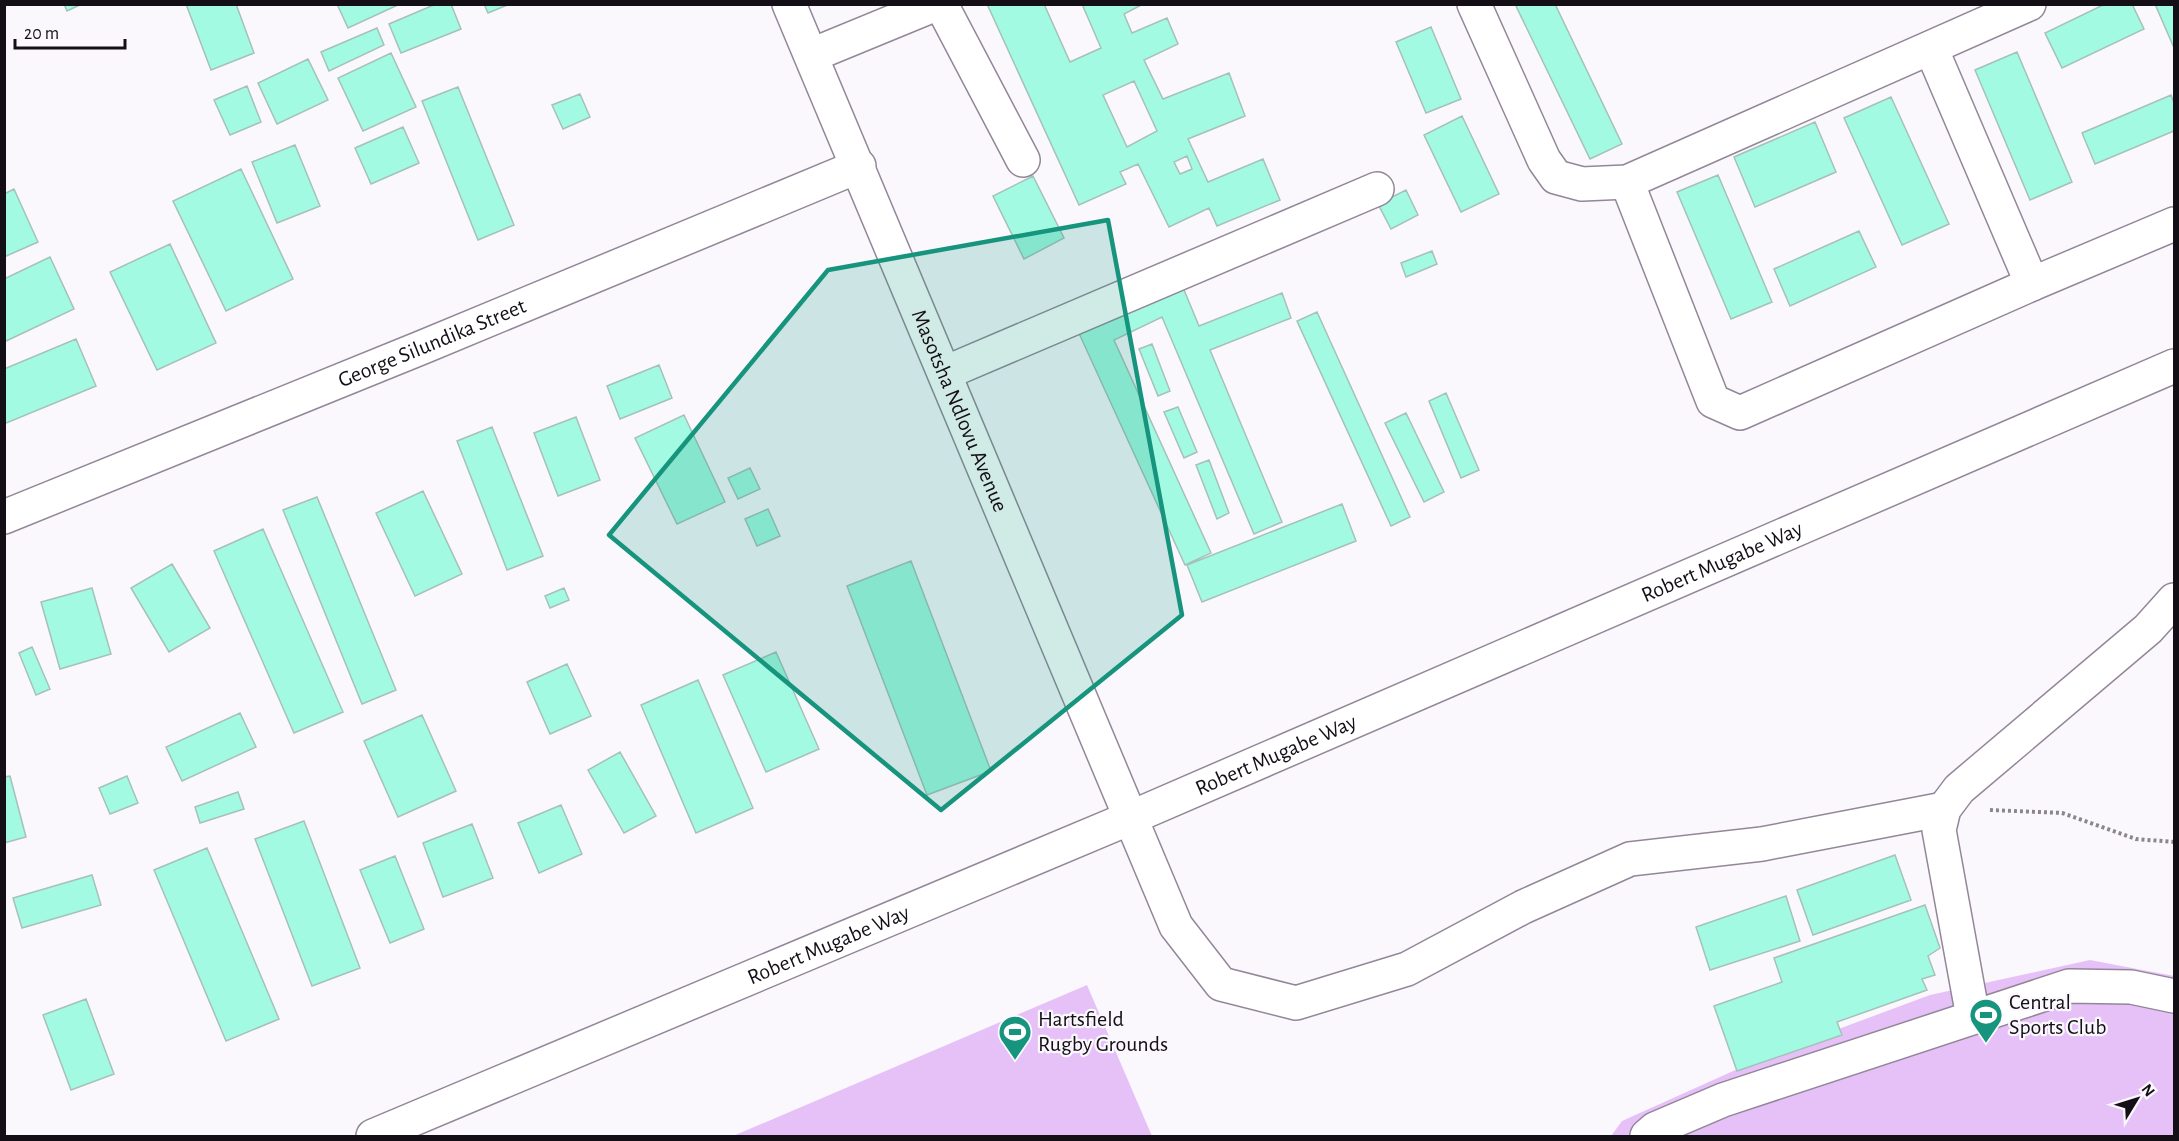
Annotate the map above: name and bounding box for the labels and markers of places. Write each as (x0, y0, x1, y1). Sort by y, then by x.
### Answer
place label: Central Sports Club (2009, 991, 2106, 1038)
sports icon: Central Sports Club (1968, 997, 2004, 1044)
place label: Hartsfield Rugby Grounds (1038, 1008, 1168, 1055)
sports icon: Hartsfield Rugby Grounds (997, 1014, 1033, 1061)

